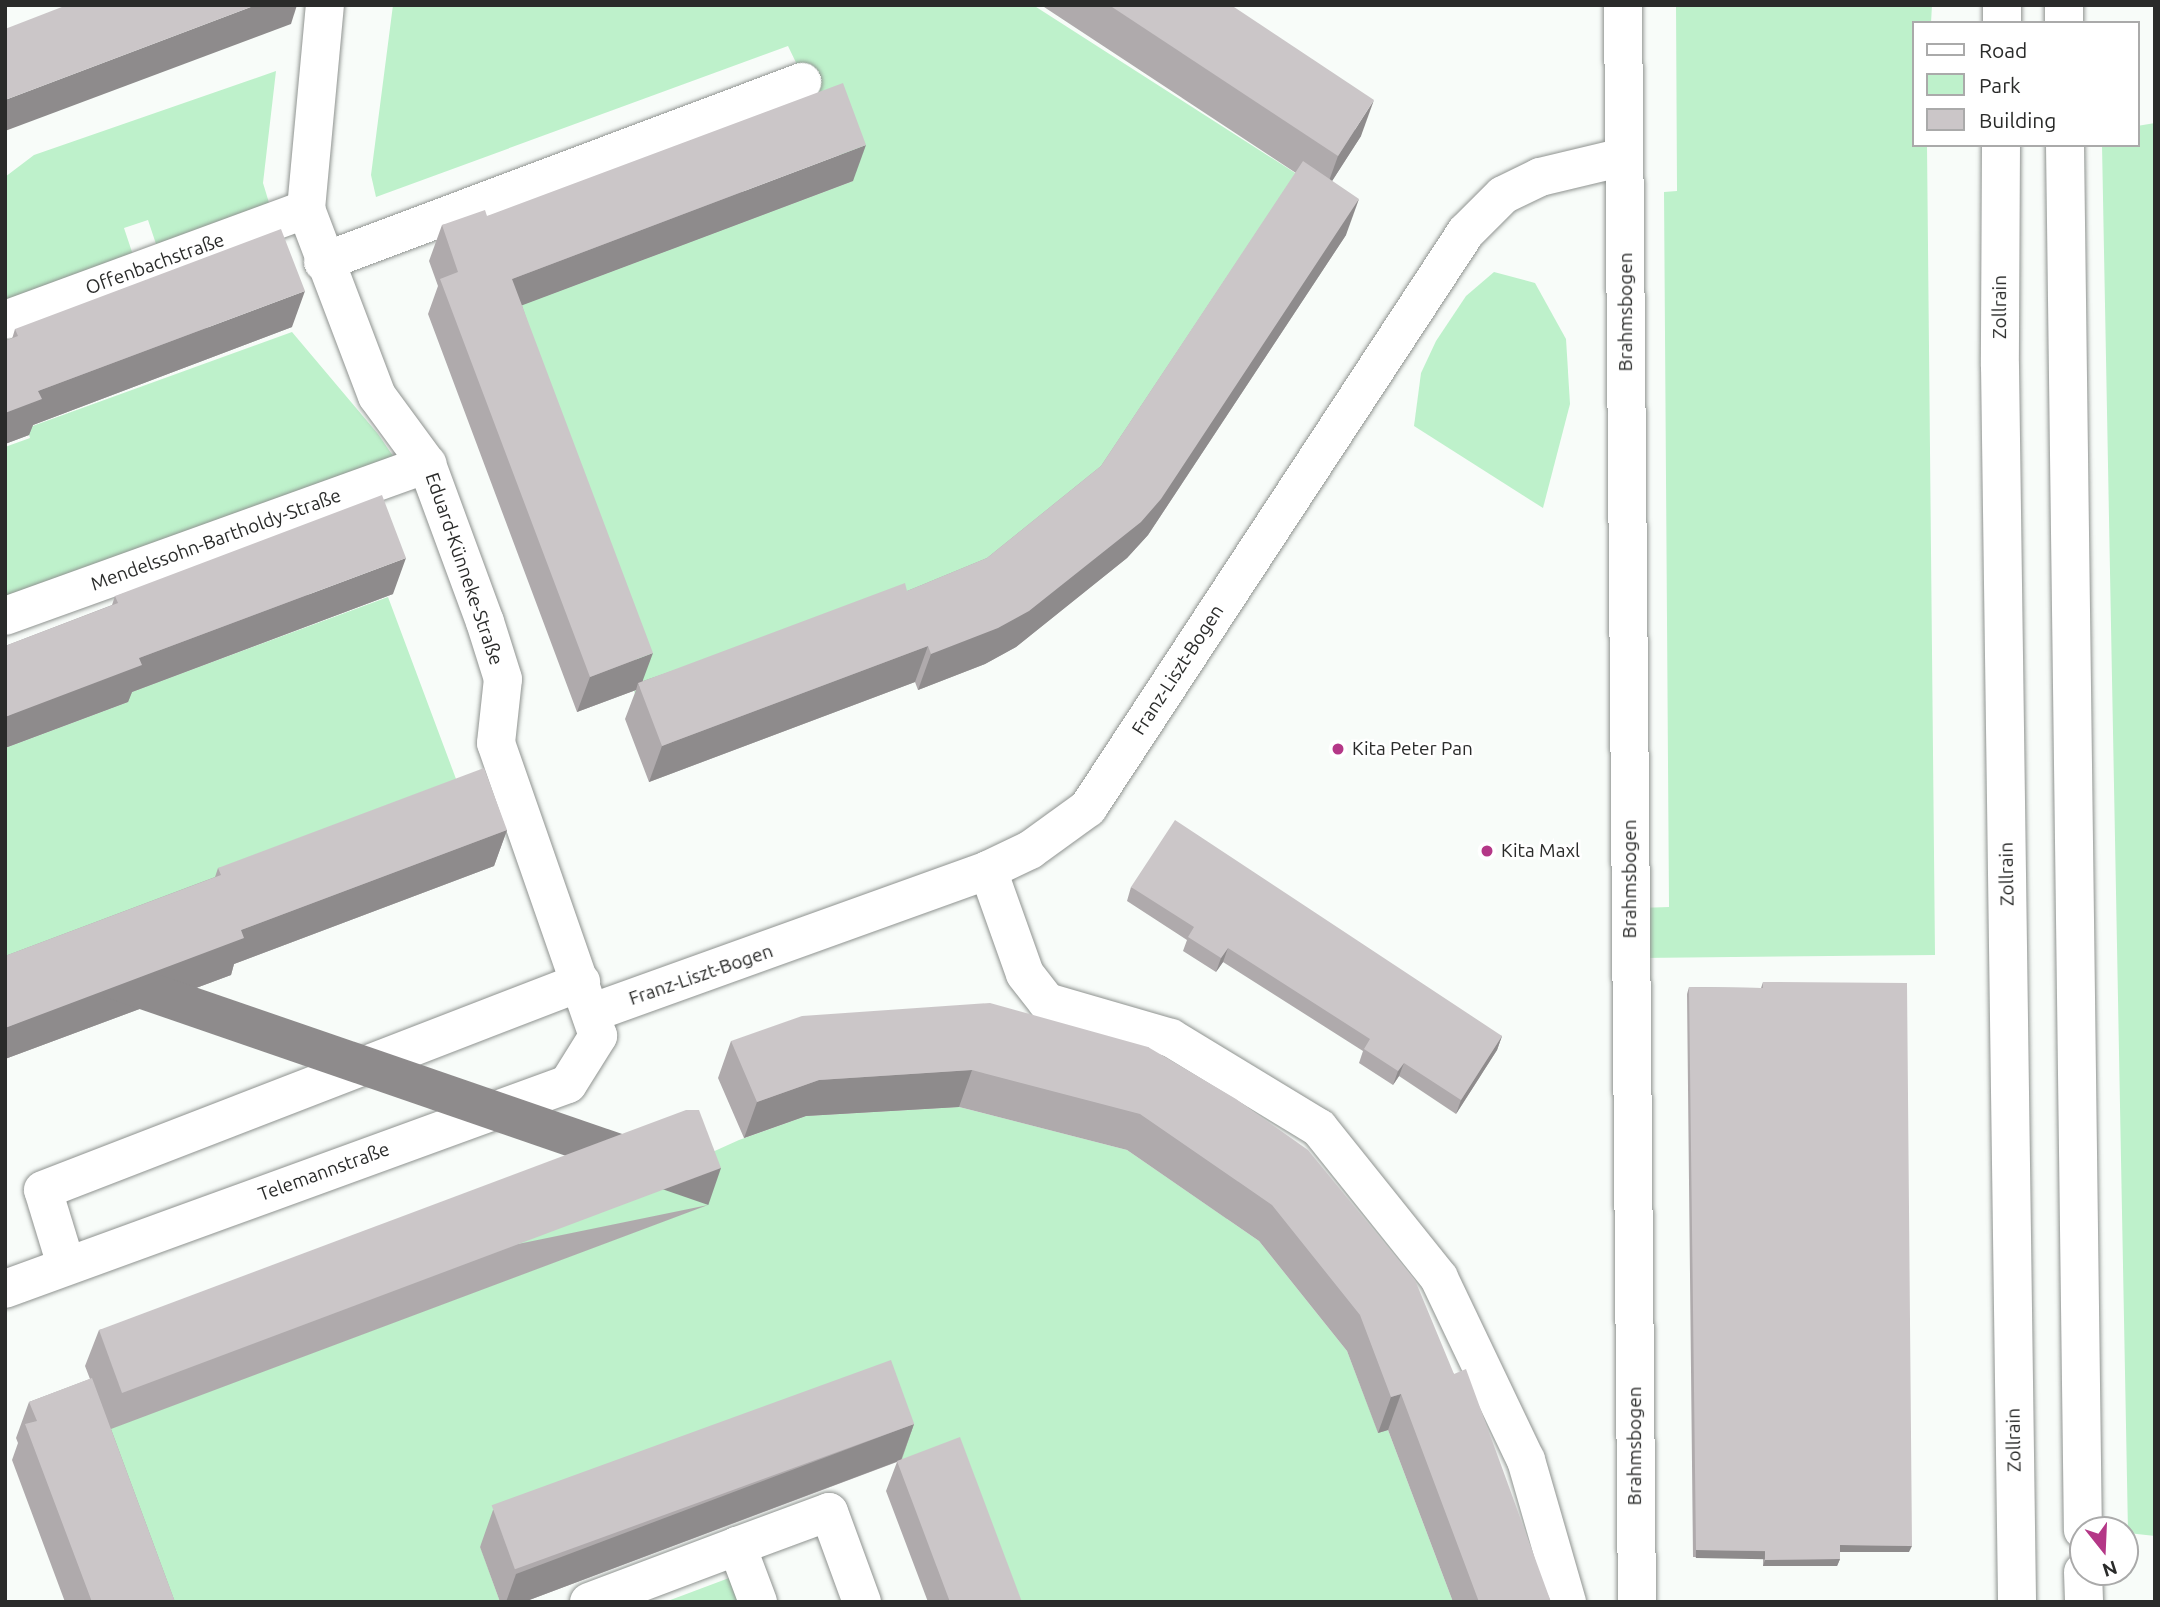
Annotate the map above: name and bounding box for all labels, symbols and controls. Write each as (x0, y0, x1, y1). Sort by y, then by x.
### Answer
legend (1912, 21, 2139, 147)
text: Road (1979, 38, 2027, 62)
text: Park (1979, 73, 2021, 97)
text: Building (1979, 108, 2056, 132)
street label: Offenbachstraße (83, 228, 227, 300)
street label: Brahmsbogen (1615, 253, 1637, 371)
street label: Zollrain (1989, 275, 2011, 339)
street label: Eduard-Künneke-Straße (420, 470, 508, 668)
street label: Mendelssohn-Bartholdy-Straße (88, 484, 344, 596)
street label: Franz-Liszt-Bogen (1127, 601, 1229, 739)
place label: Kita Peter Pan (1352, 738, 1473, 760)
marker: Kita Peter Pan (1330, 741, 1346, 757)
street label: Brahmsbogen (1619, 820, 1641, 938)
place label: Kita Maxl (1501, 840, 1580, 862)
street label: Zollrain (1995, 842, 2019, 906)
marker: Kita Maxl (1479, 843, 1495, 859)
street label: Franz-Liszt-Bogen (626, 940, 776, 1010)
street label: Telemannstraße (255, 1138, 393, 1206)
street label: Brahmsbogen (1624, 1387, 1646, 1505)
street label: Zollrain (2002, 1408, 2026, 1472)
north arrow (2069, 1516, 2139, 1586)
text: N (2100, 1556, 2120, 1582)

